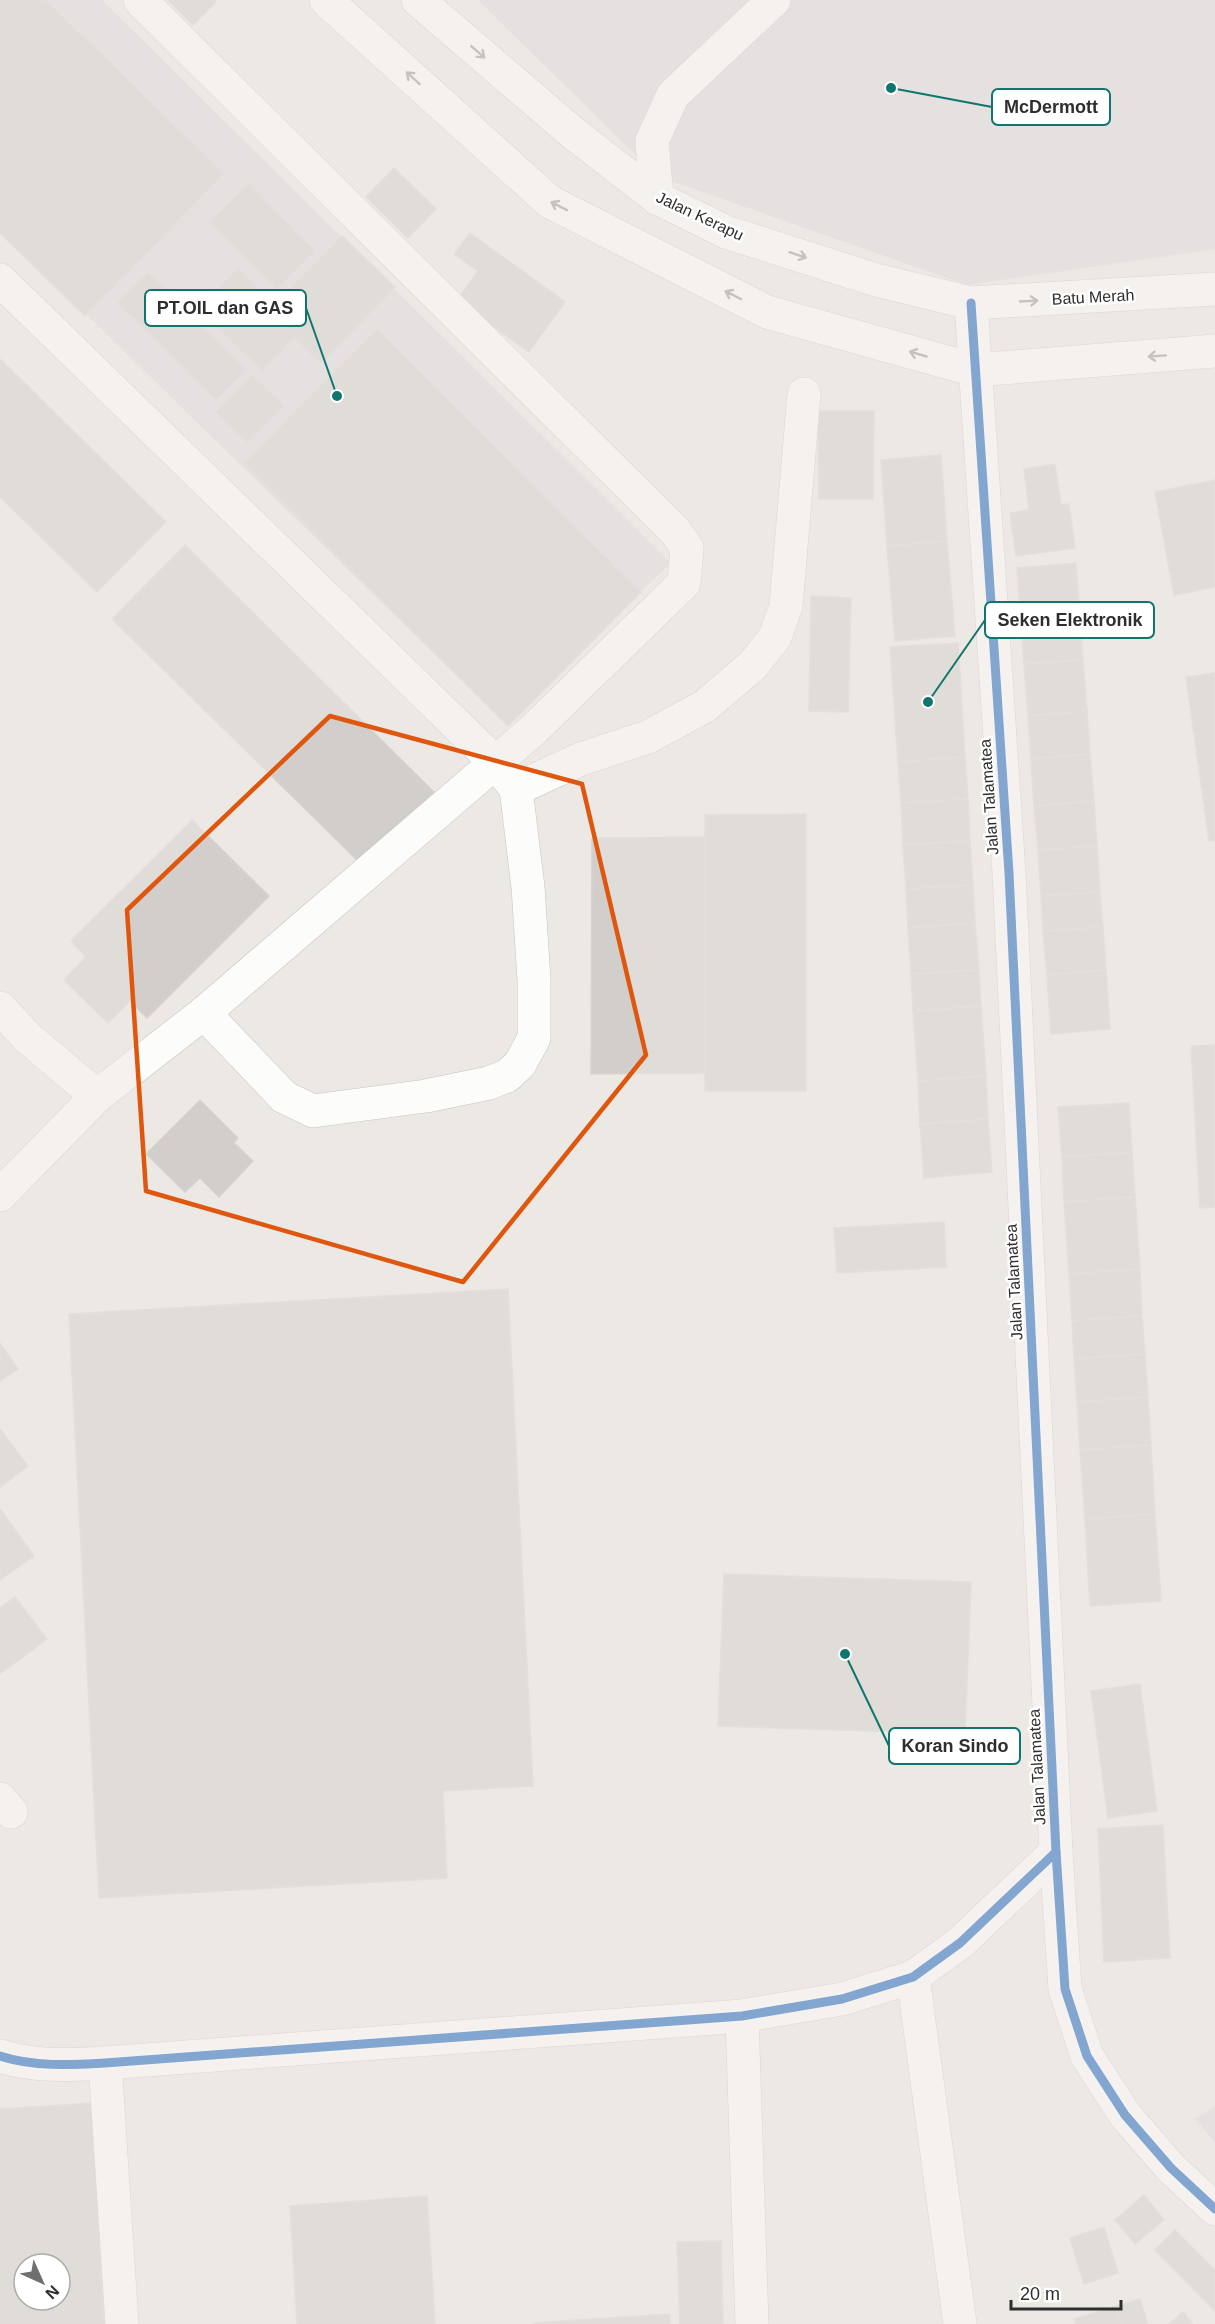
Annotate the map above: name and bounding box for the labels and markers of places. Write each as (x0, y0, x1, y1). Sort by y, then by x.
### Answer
callout: McDermott (992, 89, 1110, 125)
callout: PT.OIL dan GAS (145, 290, 306, 326)
callout: Seken Elektronik (985, 602, 1154, 638)
callout: Koran Sindo (889, 1728, 1020, 1764)

